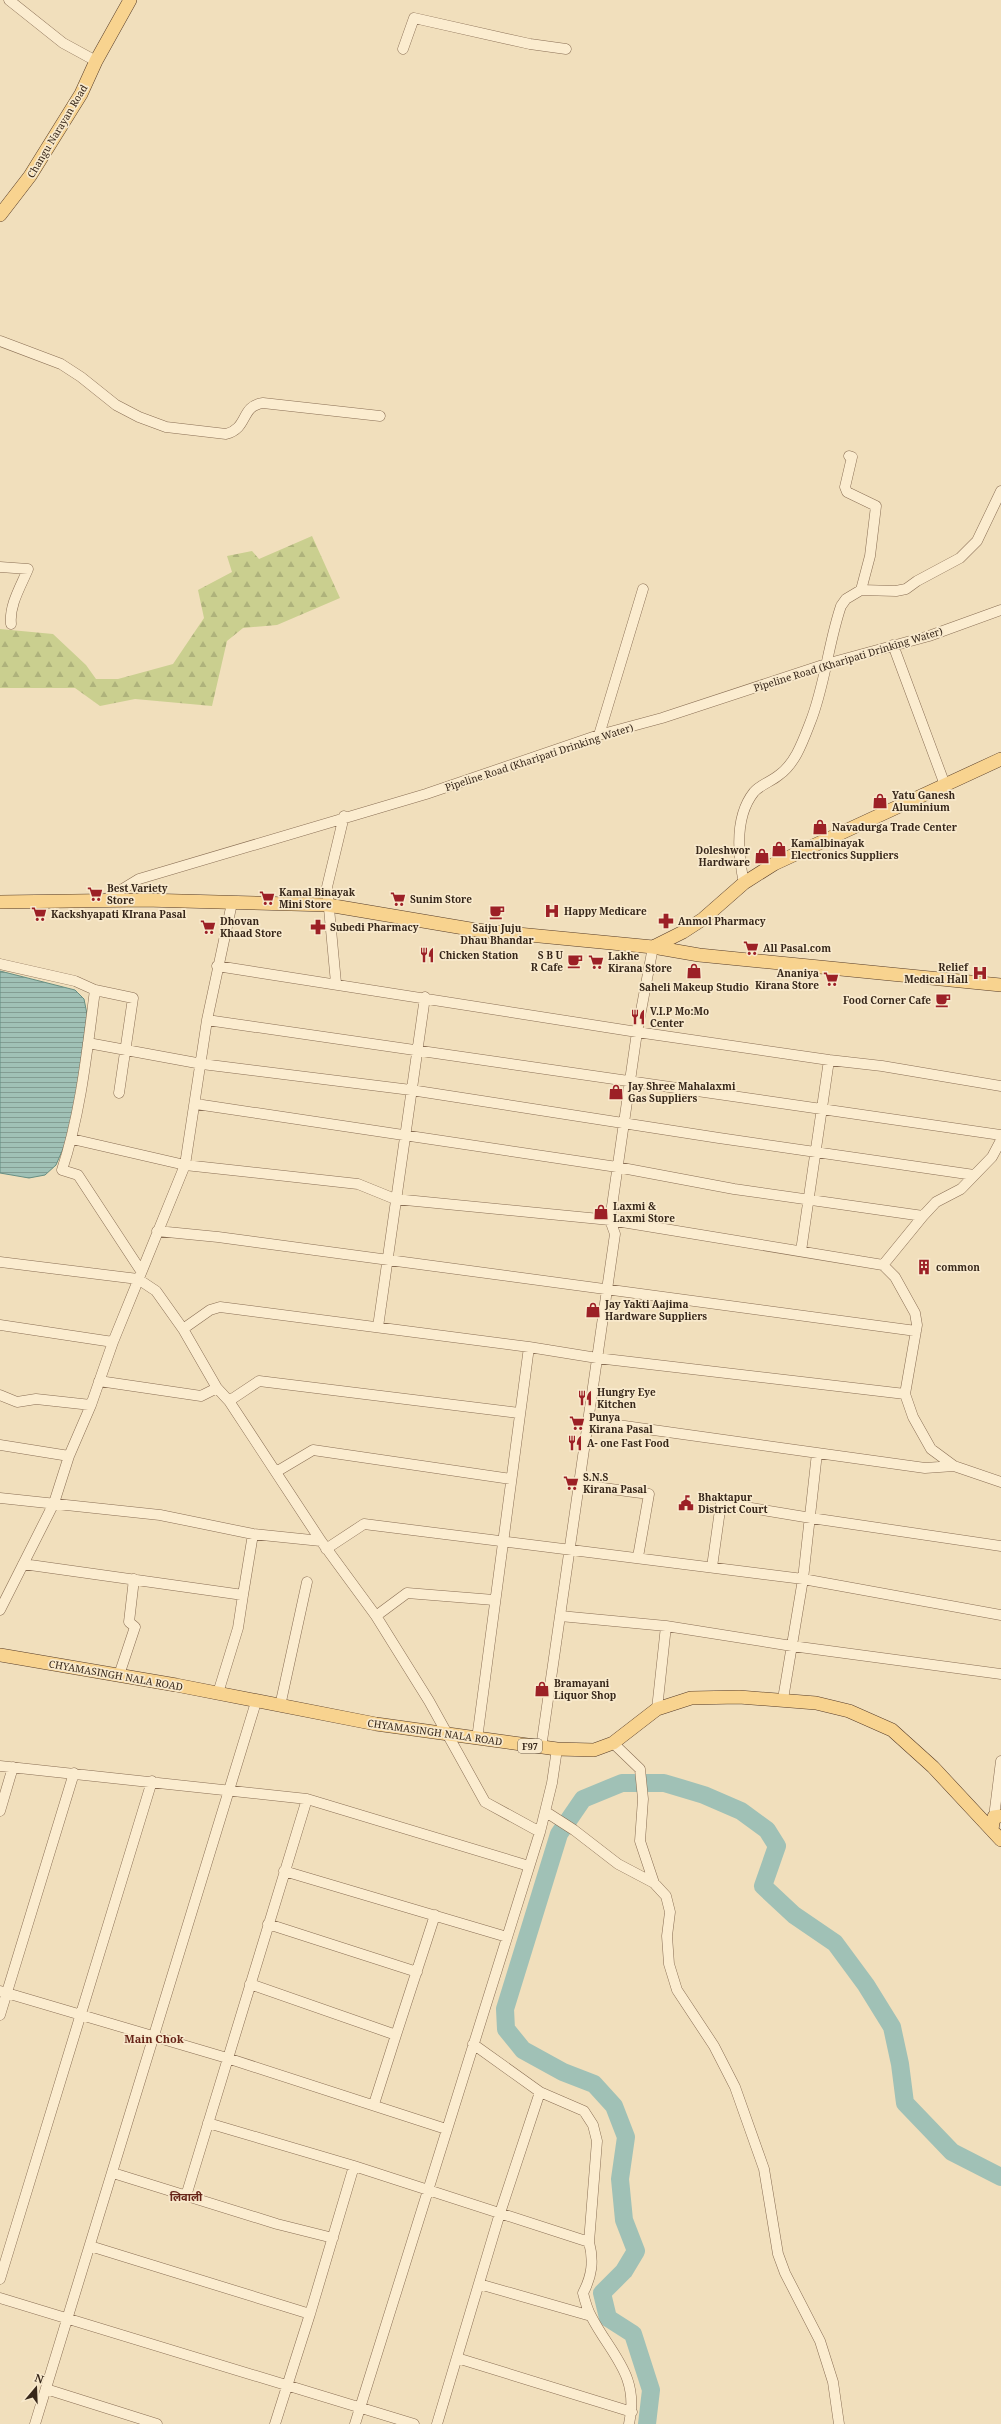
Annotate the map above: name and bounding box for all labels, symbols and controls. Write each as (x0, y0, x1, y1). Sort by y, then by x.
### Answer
street label: Changu Narayan Road (24, 82, 90, 180)
street label: Pipeline Road (Kharipati Drinking Water) (752, 623, 944, 695)
street label: Pipeline Road (Kharipati Drinking Water) (443, 720, 635, 794)
place label: Yatu Ganesh Aluminium (892, 788, 956, 814)
shop icon: Yatu Ganesh Aluminium (871, 792, 889, 810)
shop icon: Navadurga Trade Center (811, 818, 829, 836)
place label: Navadurga Trade Center (832, 820, 958, 834)
place label: Kamalbinayak Electronics Suppliers (791, 836, 899, 862)
shop icon: Kamalbinayak Electronics Suppliers (770, 840, 788, 858)
place label: Doleshwor Hardware (696, 843, 751, 869)
shop icon: Doleshwor Hardware (753, 847, 771, 865)
place label: Best Variety Store (107, 881, 168, 907)
supermarket icon: Best Variety Store (86, 885, 104, 903)
place label: Kamal Binayak Mini Store (279, 885, 356, 911)
supermarket icon: Kamal Binayak Mini Store (258, 889, 276, 907)
supermarket icon: Sunim Store (389, 890, 407, 908)
place label: Sunim Store (410, 892, 472, 906)
hospital icon: Happy Medicare (543, 902, 561, 920)
cafe icon: Saiju Juju Dhau Bhandar (488, 903, 506, 921)
place label: Happy Medicare (564, 904, 647, 918)
supermarket icon: Kackshyapati KIrana Pasal (30, 905, 48, 923)
place label: Kackshyapati KIrana Pasal (51, 907, 187, 921)
pharmacy icon: Anmol Pharmacy (657, 912, 675, 930)
place label: Dhovan Khaad Store (220, 914, 282, 940)
place label: Anmol Pharmacy (678, 914, 766, 928)
supermarket icon: Dhovan Khaad Store (199, 918, 217, 936)
pharmacy icon: Subedi Pharmacy (309, 918, 327, 936)
place label: Subedi Pharmacy (330, 920, 419, 934)
place label: Saiju Juju Dhau Bhandar (460, 921, 534, 947)
supermarket icon: All Pasal.com (742, 939, 760, 957)
place label: All Pasal.com (763, 941, 831, 955)
restaurant icon: Chicken Station (418, 946, 436, 964)
place label: Chicken Station (439, 948, 519, 962)
place label: S B U R Cafe (531, 948, 564, 974)
place label: Lakhe Kirana Store (608, 949, 672, 975)
cafe icon: S B U R Cafe (566, 952, 584, 970)
supermarket icon: Lakhe Kirana Store (587, 953, 605, 971)
place label: Relief Medical Hall (904, 960, 969, 986)
shop icon: Saheli Makeup Studio (685, 962, 703, 980)
hospital icon: Relief Medical Hall (971, 964, 989, 982)
place label: Ananiya Kirana Store (755, 966, 819, 992)
supermarket icon: Ananiya Kirana Store (822, 970, 840, 988)
place label: Saheli Makeup Studio (639, 980, 749, 994)
cafe icon: Food Corner Cafe (934, 991, 952, 1009)
place label: Food Corner Cafe (843, 993, 931, 1007)
place label: V.I.P Mo:Mo Center (650, 1004, 709, 1030)
restaurant icon: V.I.P Mo:Mo Center (629, 1008, 647, 1026)
place label: Jay Shree Mahalaxmi Gas Suppliers (627, 1079, 736, 1105)
shop icon: Jay Shree Mahalaxmi Gas Suppliers (607, 1083, 625, 1101)
place label: Laxmi & Laxmi Store (613, 1199, 675, 1225)
shop icon: Laxmi & Laxmi Store (592, 1203, 610, 1221)
building icon: common (915, 1258, 933, 1276)
place label: common (936, 1260, 980, 1274)
place label: Jay Yakti Aajima Hardware Suppliers (604, 1297, 707, 1323)
shop icon: Jay Yakti Aajima Hardware Suppliers (584, 1301, 602, 1319)
place label: Hungry Eye Kitchen (597, 1385, 656, 1411)
restaurant icon: Hungry Eye Kitchen (576, 1389, 594, 1407)
place label: Punya Kirana Pasal (589, 1410, 653, 1436)
supermarket icon: Punya Kirana Pasal (568, 1414, 586, 1432)
restaurant icon: A- one Fast Food (566, 1434, 584, 1452)
place label: A- one Fast Food (587, 1436, 670, 1450)
place label: S.N.S Kirana Pasal (583, 1470, 647, 1496)
supermarket icon: S.N.S Kirana Pasal (562, 1474, 580, 1492)
place label: Bhaktapur District Court (698, 1490, 768, 1516)
public building icon: Bhaktapur District Court (677, 1494, 695, 1512)
street label: CHYAMASINGH NALA ROAD (48, 1656, 184, 1694)
place label: Bramayani Liquor Shop (554, 1676, 616, 1702)
shop icon: Bramayani Liquor Shop (533, 1680, 551, 1698)
street label: CHYAMASINGH NALA ROAD (367, 1716, 503, 1748)
road number: F97 (518, 1739, 542, 1753)
district label: Main Chok (124, 2031, 184, 2046)
district label: लिवाली (170, 2189, 203, 2204)
north arrow (16, 2368, 56, 2408)
text: N (33, 2370, 46, 2387)

